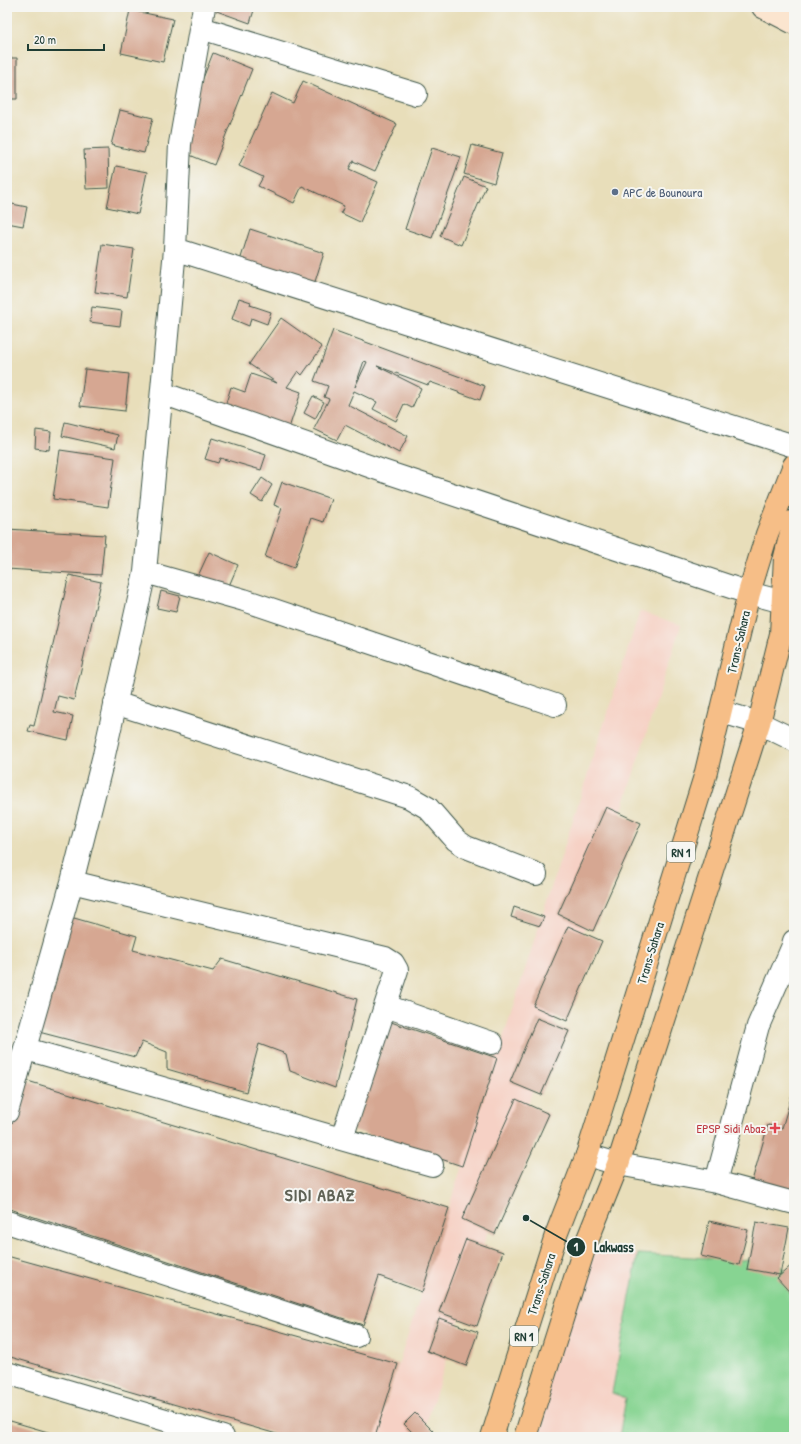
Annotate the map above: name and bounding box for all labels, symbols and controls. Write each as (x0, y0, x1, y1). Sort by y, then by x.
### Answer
scale bar (28, 26, 104, 52)
text: 20 m (34, 31, 56, 48)
place label: APC de Bounoura (623, 183, 702, 201)
marker: APC de Bounoura (610, 187, 620, 197)
street label: Trans-Sahara (722, 609, 754, 675)
road number: RN 1 (667, 842, 695, 862)
street label: Trans-Sahara (632, 920, 668, 986)
place label: EPSP Sidi Abaz (697, 1119, 766, 1137)
marker: EPSP Sidi Abaz (769, 1122, 781, 1134)
district label: SIDI ABAZ (285, 1183, 355, 1206)
callout: Lakwass (566, 1234, 642, 1260)
text: Lakwass (594, 1237, 634, 1256)
text: 1 (574, 1238, 579, 1255)
street label: Trans-Sahara (523, 1251, 559, 1317)
road number: RN 1 (510, 1326, 538, 1346)

